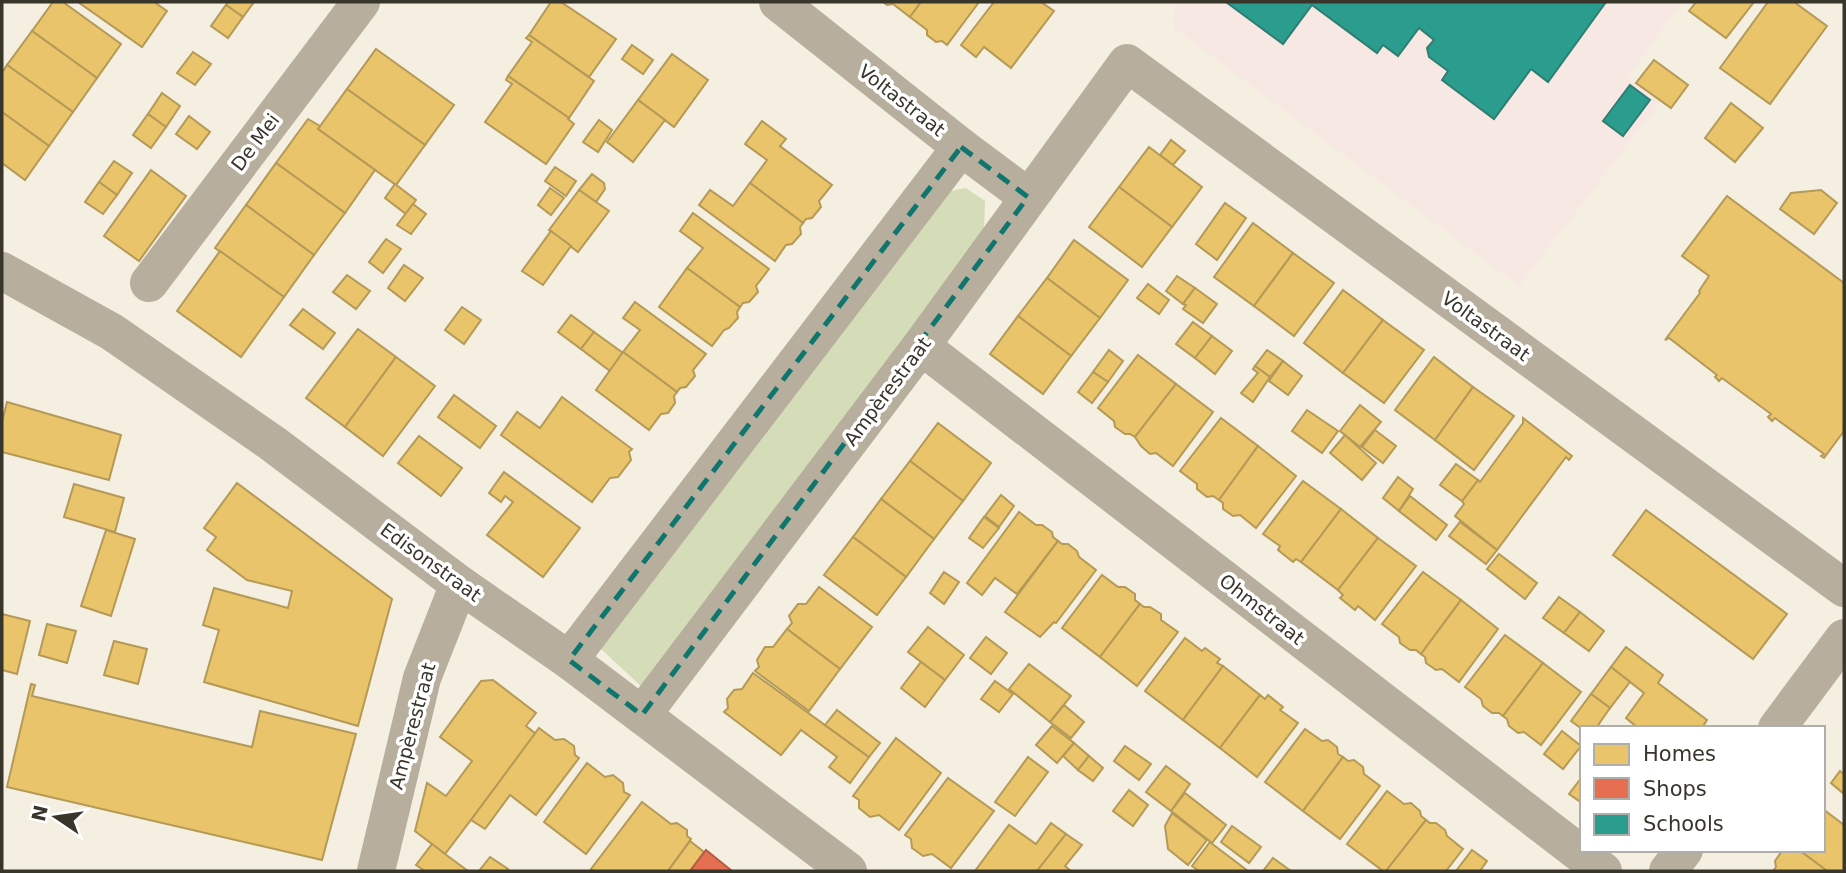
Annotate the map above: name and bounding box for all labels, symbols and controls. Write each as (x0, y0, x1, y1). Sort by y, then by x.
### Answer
street label: Voltastraat (854, 59, 950, 141)
street label: De Mei (226, 109, 284, 175)
street label: Voltastraat (1438, 287, 1534, 365)
street label: Ampèrestraat (839, 332, 935, 450)
street label: Edisonstraat (376, 518, 486, 606)
street label: Ohmstraat (1215, 569, 1309, 649)
street label: Ampèrestraat (385, 660, 439, 792)
legend (1580, 726, 1825, 852)
text: Homes (1643, 742, 1716, 766)
text: Shops (1643, 777, 1707, 801)
north arrow (21, 782, 91, 852)
text: N (27, 803, 52, 823)
text: Schools (1643, 812, 1724, 836)

